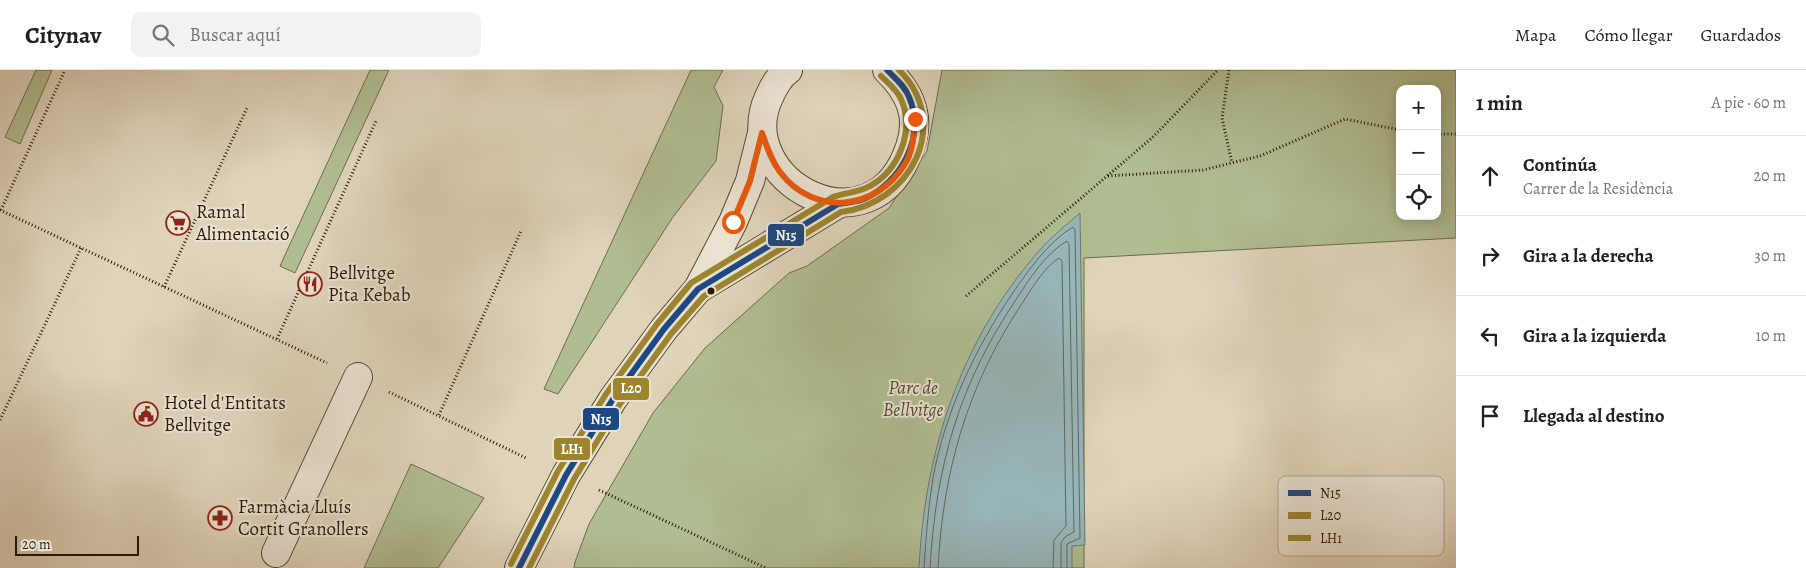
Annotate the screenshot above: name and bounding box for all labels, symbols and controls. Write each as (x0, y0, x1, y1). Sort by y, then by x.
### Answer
search box (131, 12, 481, 57)
text: Citynav (25, 19, 101, 51)
icon: search (149, 21, 177, 49)
text: Buscar aquí (189, 22, 281, 48)
text: Mapa (1515, 23, 1556, 47)
text: Cómo llegar (1584, 23, 1673, 47)
text: Guardados (1701, 23, 1781, 47)
map controls (1396, 85, 1441, 220)
button: + (1396, 85, 1441, 130)
text: 1 min (1476, 89, 1523, 117)
text: A pie · 60 m (1711, 92, 1786, 114)
route end (904, 108, 927, 131)
button: − (1396, 130, 1441, 175)
text: Continúa (1523, 152, 1597, 178)
icon: ahead (1476, 162, 1504, 190)
text: 20 m (1753, 165, 1786, 187)
button: locate (1396, 175, 1441, 220)
text: Carrer de la Residència (1523, 178, 1673, 200)
place label: Ramal Alimentació (195, 199, 289, 247)
supermarket icon: Ramal Alimentació (165, 210, 191, 236)
route start (722, 211, 745, 234)
line badge: N15 (767, 223, 805, 247)
text: N15 (775, 226, 797, 245)
icon: right (1476, 242, 1504, 270)
text: Gira a la derecha (1523, 243, 1654, 269)
text: 30 m (1754, 245, 1786, 267)
place label: Bellvitge Pita Kebab (328, 260, 411, 308)
restaurant icon: Bellvitge Pita Kebab (297, 271, 323, 297)
unlabelled marker (706, 286, 716, 296)
icon: left (1476, 322, 1504, 350)
text: Gira a la izquierda (1523, 323, 1666, 349)
text: 10 m (1756, 325, 1786, 347)
park label: Parc de Bellvitge (883, 375, 944, 423)
line badge: L20 (612, 377, 650, 401)
text: L20 (620, 379, 642, 398)
place label: Hotel d'Entitats Bellvitge (164, 390, 286, 438)
public building icon: Hotel d'Entitats Bellvitge (133, 401, 159, 427)
icon: arrive (1476, 402, 1504, 430)
text: Llegada al destino (1523, 403, 1665, 429)
line badge: N15 (582, 407, 620, 431)
text: N15 (590, 410, 612, 429)
line badge: LH1 (553, 437, 591, 461)
text: LH1 (561, 440, 583, 459)
legend (1278, 476, 1444, 556)
text: N15 (1320, 484, 1341, 503)
place label: Farmàcia Lluís Cortit Granollers (238, 494, 369, 542)
pharmacy icon: Farmàcia Lluís Cortit Granollers (207, 505, 233, 531)
text: L20 (1320, 506, 1341, 525)
text: LH1 (1320, 529, 1342, 548)
scale bar (15, 533, 139, 556)
text: 20 m (22, 535, 51, 554)

